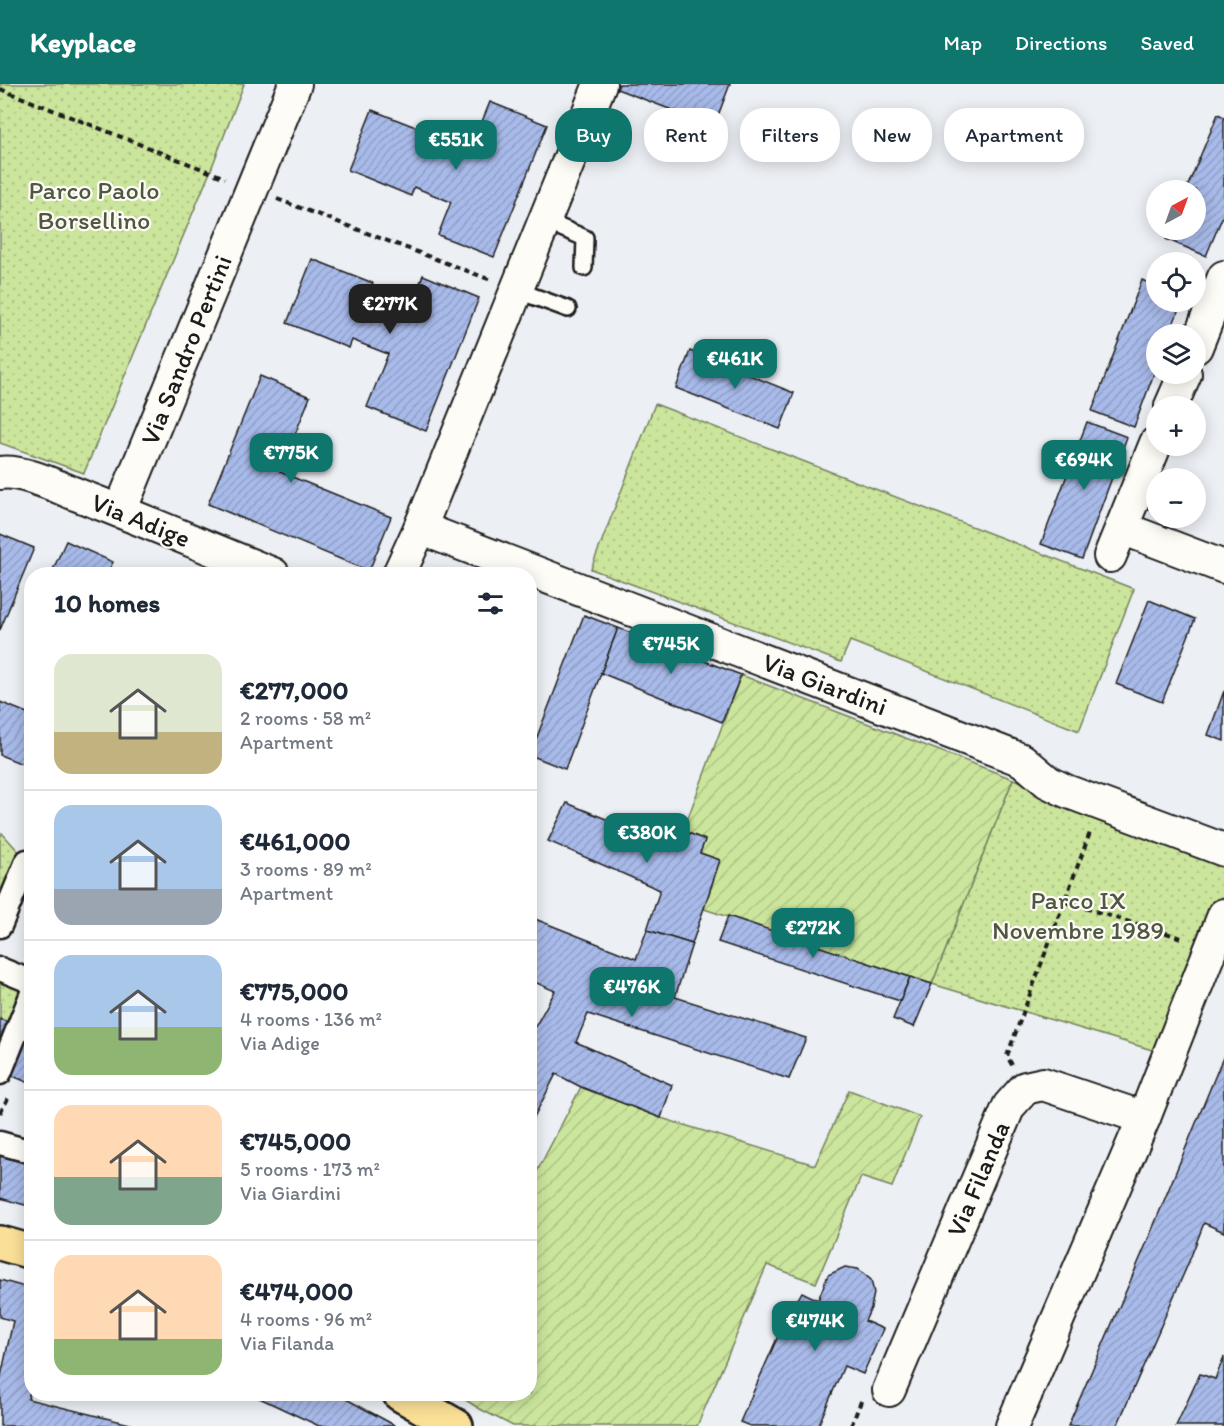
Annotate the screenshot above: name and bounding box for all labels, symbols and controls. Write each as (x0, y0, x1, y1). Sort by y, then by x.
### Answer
text: Keyplace (30, 25, 136, 59)
text: Map (944, 30, 982, 55)
text: Directions (1015, 30, 1107, 55)
text: Saved (1140, 30, 1194, 55)
chip: Buy (555, 108, 632, 162)
chip: Rent (644, 108, 728, 162)
chip: Filters (740, 108, 840, 162)
chip: New (852, 108, 932, 162)
chip: Apartment (944, 108, 1084, 162)
pin: €551K (414, 120, 498, 171)
text: €551K (429, 127, 483, 151)
park label: Parco Paolo Borsellino (29, 174, 160, 236)
north arrow (1146, 180, 1206, 240)
map controls (1146, 180, 1206, 528)
street label: Via Sandro Pertini (133, 250, 239, 450)
button: locate (1146, 252, 1206, 312)
pin: €277K (348, 284, 432, 335)
text: €277K (363, 291, 417, 315)
button: layers (1146, 324, 1206, 384)
pin: €461K (693, 339, 777, 390)
text: €461K (707, 346, 763, 370)
button: + (1146, 396, 1206, 456)
pin: €775K (249, 433, 333, 484)
text: €775K (264, 440, 318, 464)
pin: €694K (1042, 440, 1126, 491)
text: €694K (1055, 447, 1113, 471)
button: − (1146, 468, 1206, 528)
street label: Via Adige (87, 486, 195, 554)
text: 10 homes (54, 587, 160, 619)
icon: filters (474, 587, 507, 620)
pin: €745K (629, 624, 713, 675)
text: €745K (643, 631, 699, 655)
street label: Via Giardini (758, 646, 892, 722)
text: €277,000 (240, 674, 349, 706)
icon: home (102, 678, 174, 750)
text: 2 rooms · 58 m² (240, 706, 371, 730)
text: Apartment (240, 730, 333, 754)
pin: €380K (605, 813, 689, 864)
text: €380K (618, 820, 676, 844)
text: €461,000 (240, 825, 351, 857)
icon: home (102, 829, 174, 901)
text: 3 rooms · 89 m² (240, 857, 372, 881)
text: Apartment (240, 881, 333, 905)
park label: Parco IX Novembre 1989 (992, 884, 1164, 946)
pin: €272K (771, 908, 855, 959)
text: €272K (785, 915, 841, 939)
pin: €476K (590, 967, 674, 1018)
text: €476K (604, 974, 660, 998)
text: €775,000 (240, 975, 349, 1007)
icon: home (102, 979, 174, 1051)
text: 4 rooms · 136 m² (240, 1007, 382, 1031)
text: Via Adige (240, 1031, 320, 1055)
street label: Via Filanda (939, 1116, 1017, 1242)
text: €745,000 (240, 1125, 351, 1157)
icon: home (102, 1129, 174, 1201)
text: 5 rooms · 173 m² (240, 1157, 380, 1181)
text: Via Giardini (240, 1181, 341, 1205)
text: €474,000 (240, 1275, 353, 1307)
icon: home (102, 1279, 174, 1351)
pin: €474K (773, 1301, 857, 1352)
text: 4 rooms · 96 m² (240, 1307, 372, 1331)
text: €474K (786, 1308, 844, 1332)
text: Via Filanda (240, 1331, 334, 1355)

